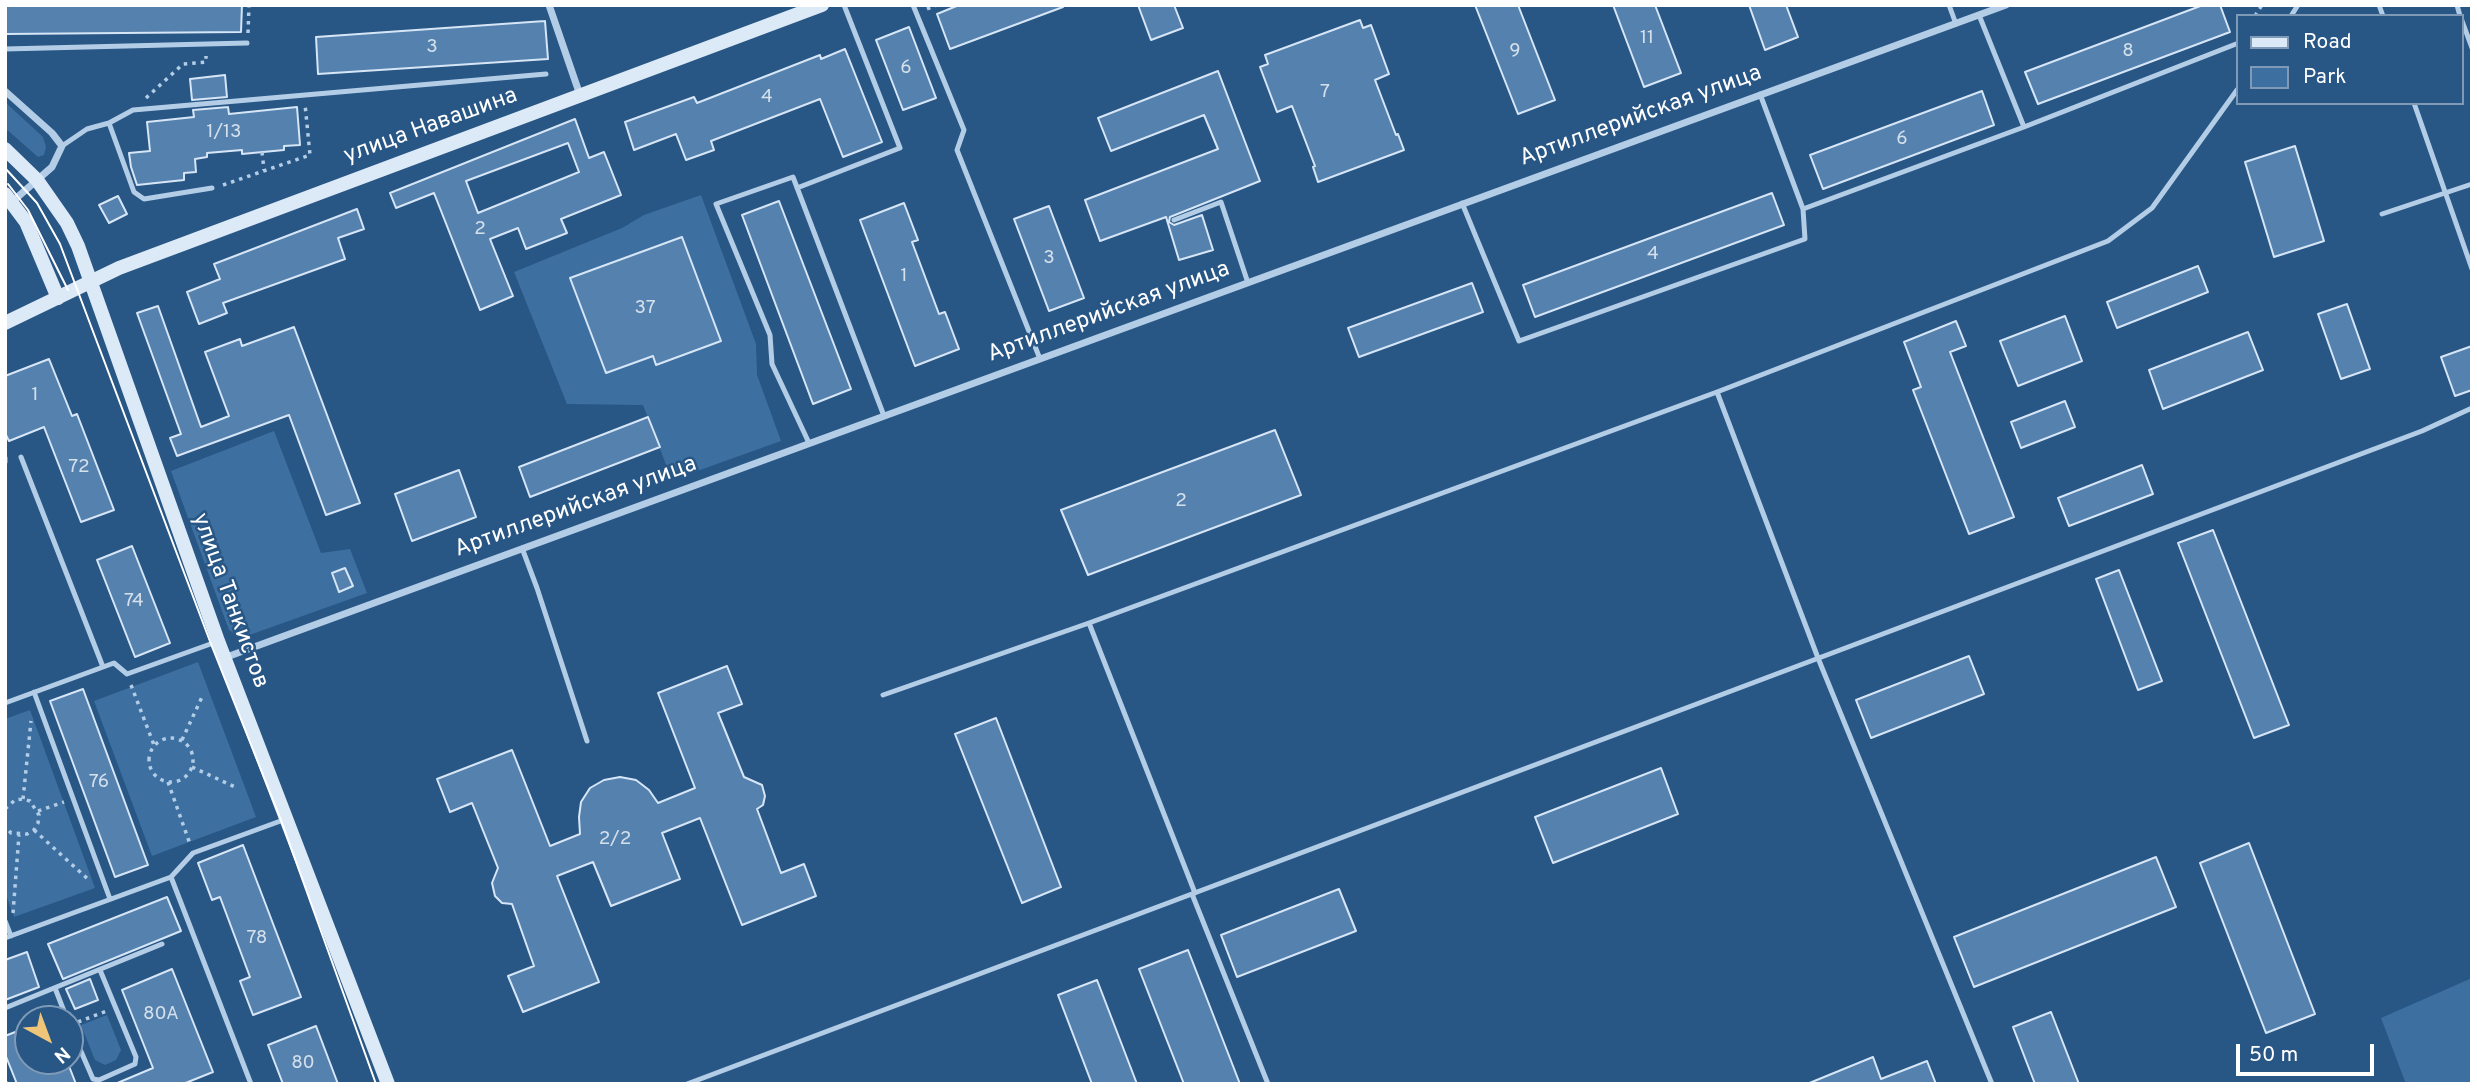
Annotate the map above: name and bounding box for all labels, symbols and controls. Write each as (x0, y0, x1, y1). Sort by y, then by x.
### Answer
legend (2236, 14, 2463, 105)
house number: 11 (1640, 28, 1654, 50)
text: Road (2303, 29, 2352, 56)
house number: 3 (426, 37, 438, 59)
house number: 9 (1509, 41, 1521, 63)
house number: 8 (2122, 41, 2134, 63)
house number: 6 (900, 58, 912, 80)
street label: Артиллерийская улица (1516, 60, 1766, 174)
text: Park (2303, 64, 2346, 91)
house number: 7 (1320, 82, 1330, 104)
street label: улица Навашина (340, 83, 522, 171)
house number: 4 (761, 87, 773, 109)
house number: 1/13 (207, 122, 241, 144)
house number: 6 (1896, 129, 1908, 151)
house number: 2 (474, 219, 486, 241)
house number: 4 (1647, 244, 1659, 266)
house number: 3 (1043, 248, 1055, 270)
street label: Артиллерийская улица (984, 256, 1234, 370)
house number: 1 (900, 266, 908, 288)
house number: 37 (634, 298, 656, 320)
house number: 1 (31, 385, 39, 407)
street label: Артиллерийская улица (451, 451, 701, 565)
house number: 72 (68, 457, 90, 479)
house number: 2 (1175, 491, 1187, 513)
street label: улица Танкистов (184, 510, 274, 692)
house number: 74 (124, 591, 144, 613)
house number: 76 (89, 772, 109, 794)
house number: 2/2 (599, 829, 631, 851)
house number: 78 (247, 928, 267, 950)
house number: 80А (143, 1004, 179, 1026)
north arrow (14, 1005, 84, 1075)
scale bar (2239, 1030, 2377, 1074)
text: N (48, 1041, 74, 1068)
text: 50 m (2249, 1042, 2298, 1069)
house number: 80 (291, 1053, 315, 1075)

